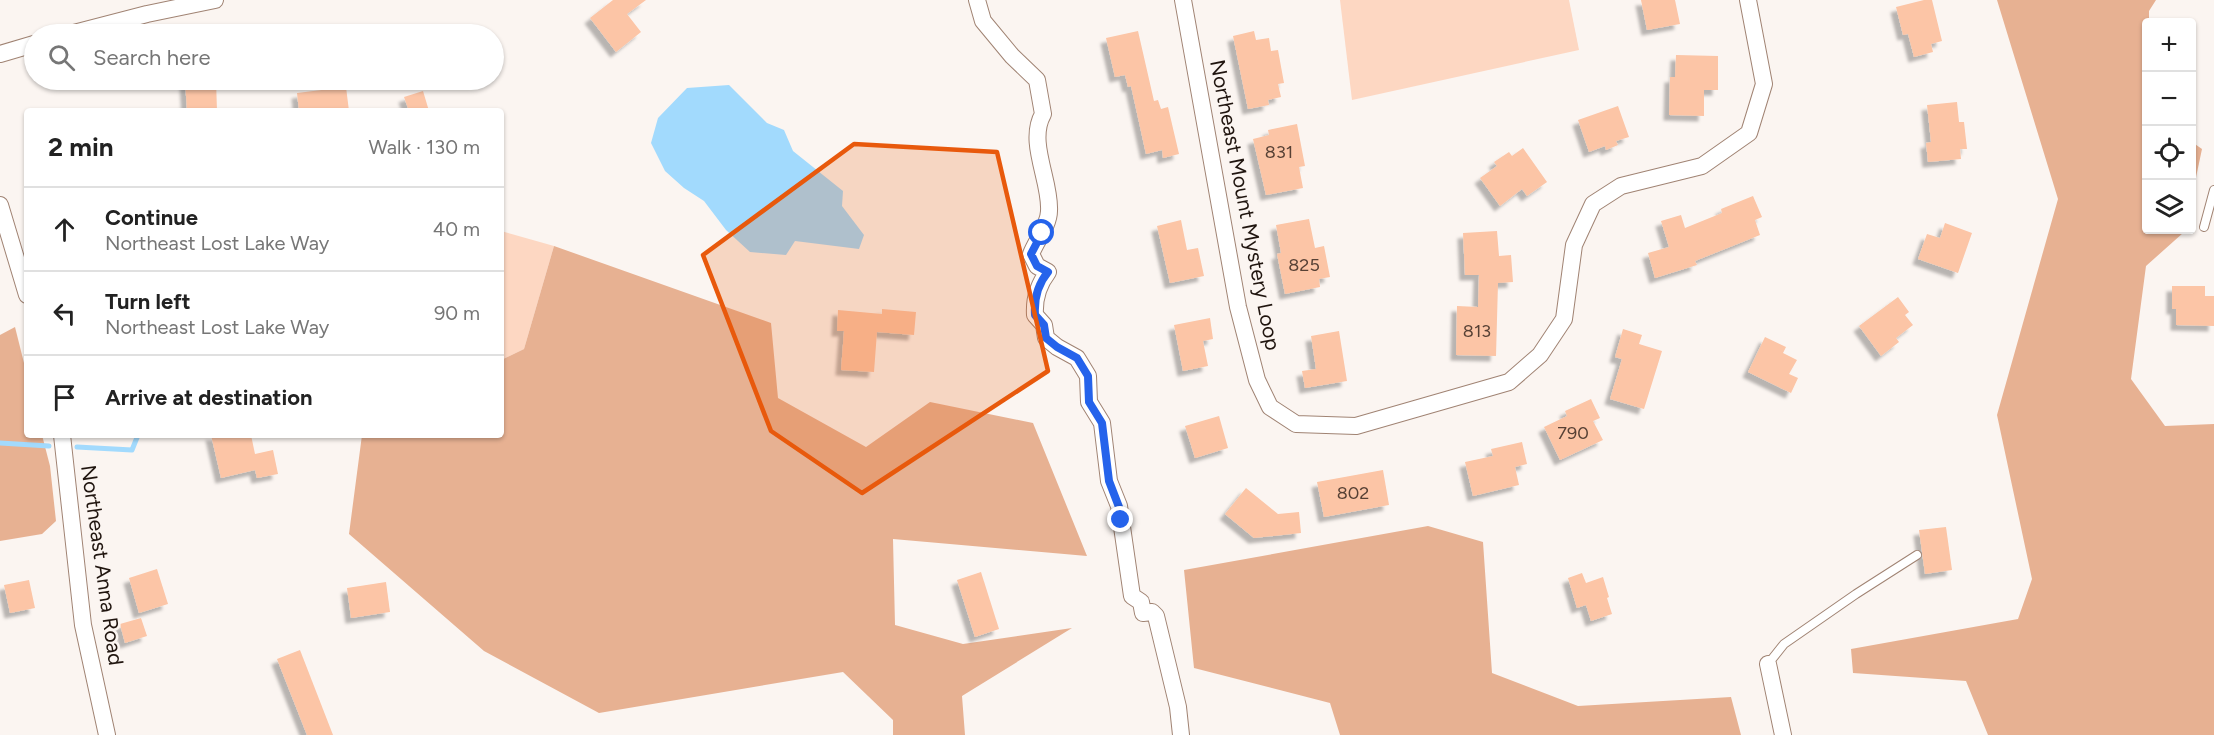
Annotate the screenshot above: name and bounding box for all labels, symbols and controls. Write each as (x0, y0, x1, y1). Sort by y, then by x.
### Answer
map controls (2142, 18, 2196, 234)
button: + (2142, 18, 2196, 72)
search box (24, 24, 504, 90)
icon: search (45, 41, 78, 74)
text: Search here (93, 44, 211, 71)
street label: Northeast Mount Mystery Loop (1205, 57, 1286, 352)
button: − (2142, 72, 2196, 126)
button: locate (2142, 126, 2196, 180)
text: 2 min (48, 131, 114, 163)
text: Walk · 130 m (368, 135, 480, 159)
house number: 831 (1265, 141, 1293, 163)
button: layers (2142, 180, 2196, 234)
text: Continue (105, 204, 198, 231)
icon: ahead (48, 213, 81, 246)
text: 40 m (433, 217, 480, 241)
route start (1028, 219, 1054, 245)
text: Northeast Lost Lake Way (105, 231, 329, 255)
house number: 825 (1288, 254, 1320, 276)
text: Turn left (105, 288, 191, 315)
icon: left (48, 297, 81, 330)
text: 90 m (434, 301, 480, 325)
text: Northeast Lost Lake Way (105, 315, 329, 339)
house number: 813 (1463, 320, 1491, 342)
icon: arrive (48, 381, 81, 414)
text: Arrive at destination (105, 384, 313, 411)
house number: 790 (1557, 422, 1589, 444)
street label: Northeast Anna Road (76, 463, 129, 667)
house number: 802 (1337, 482, 1369, 504)
route end (1107, 506, 1133, 532)

